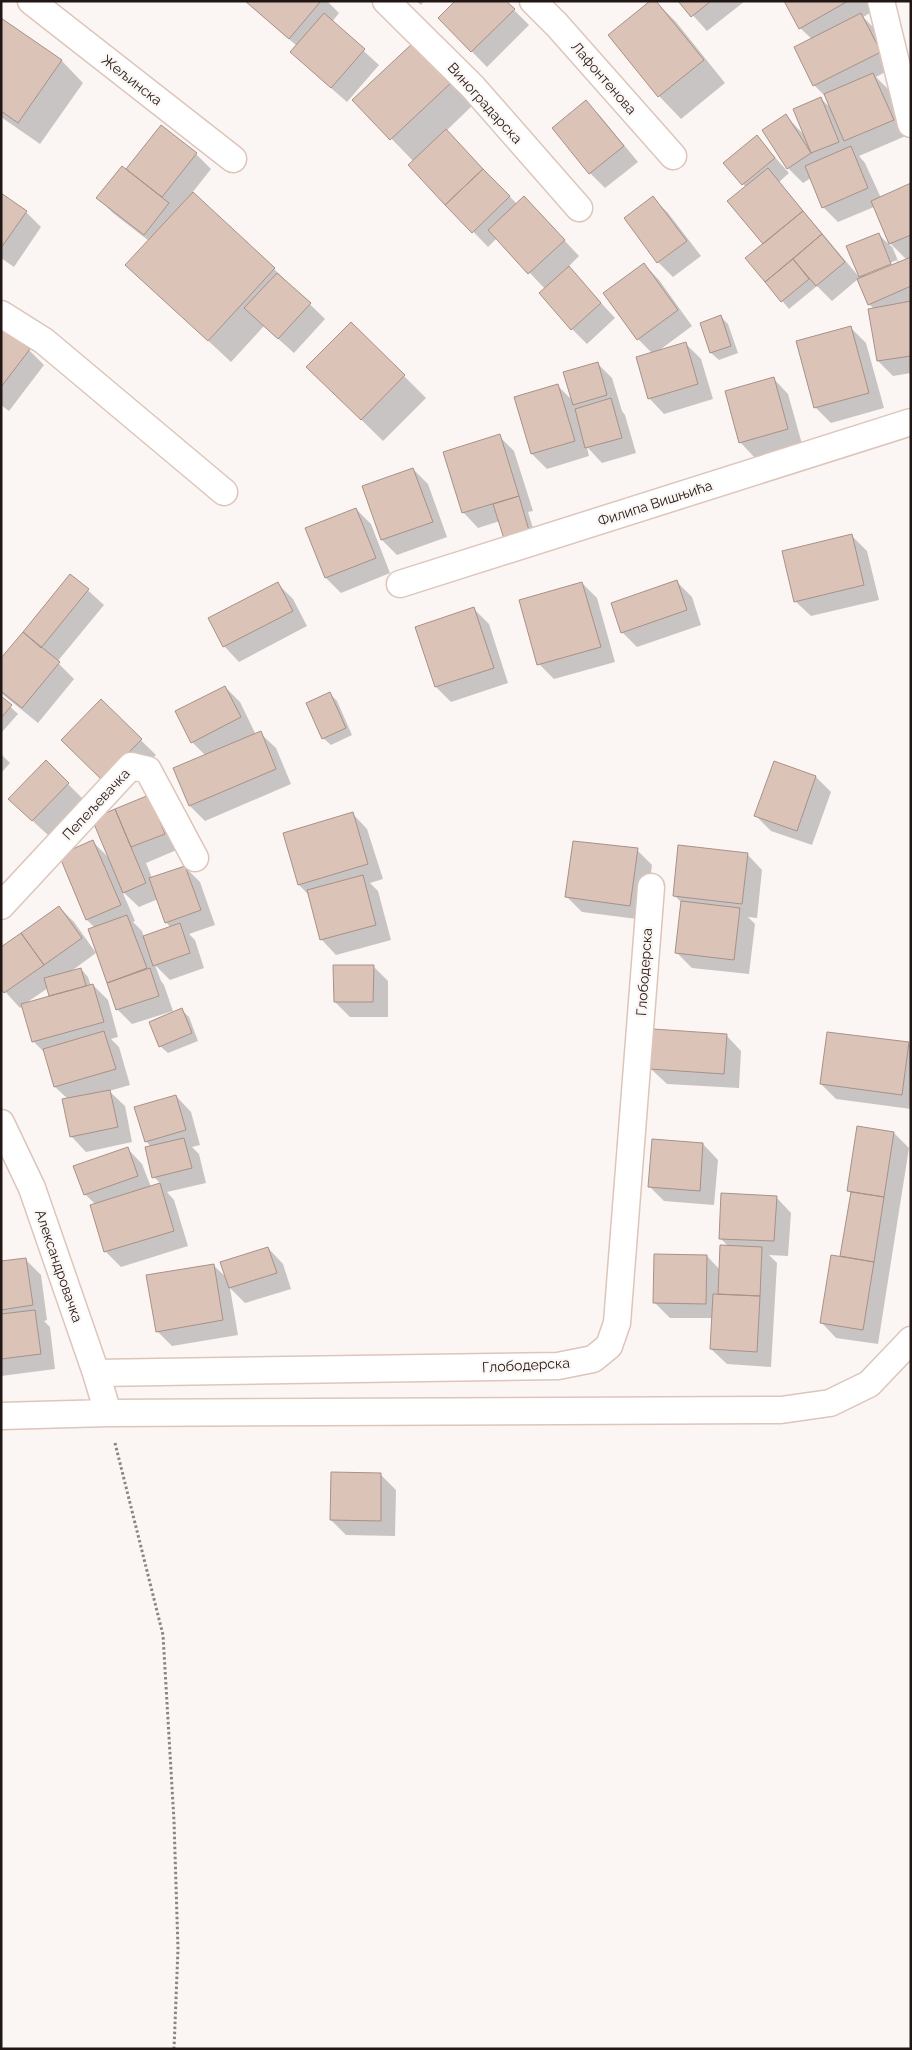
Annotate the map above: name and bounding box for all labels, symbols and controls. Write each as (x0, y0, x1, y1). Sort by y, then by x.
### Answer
street label: Лафонтенова (568, 39, 640, 117)
street label: Жељинска (99, 52, 165, 108)
street label: Виноградарска (445, 59, 525, 147)
street label: Филипа Вишњића (596, 477, 714, 529)
street label: Пепељевачка (59, 765, 133, 843)
street label: Глободерска (633, 928, 655, 1016)
street label: Александровачка (32, 1207, 86, 1325)
street label: Глободерска (482, 1355, 570, 1375)

